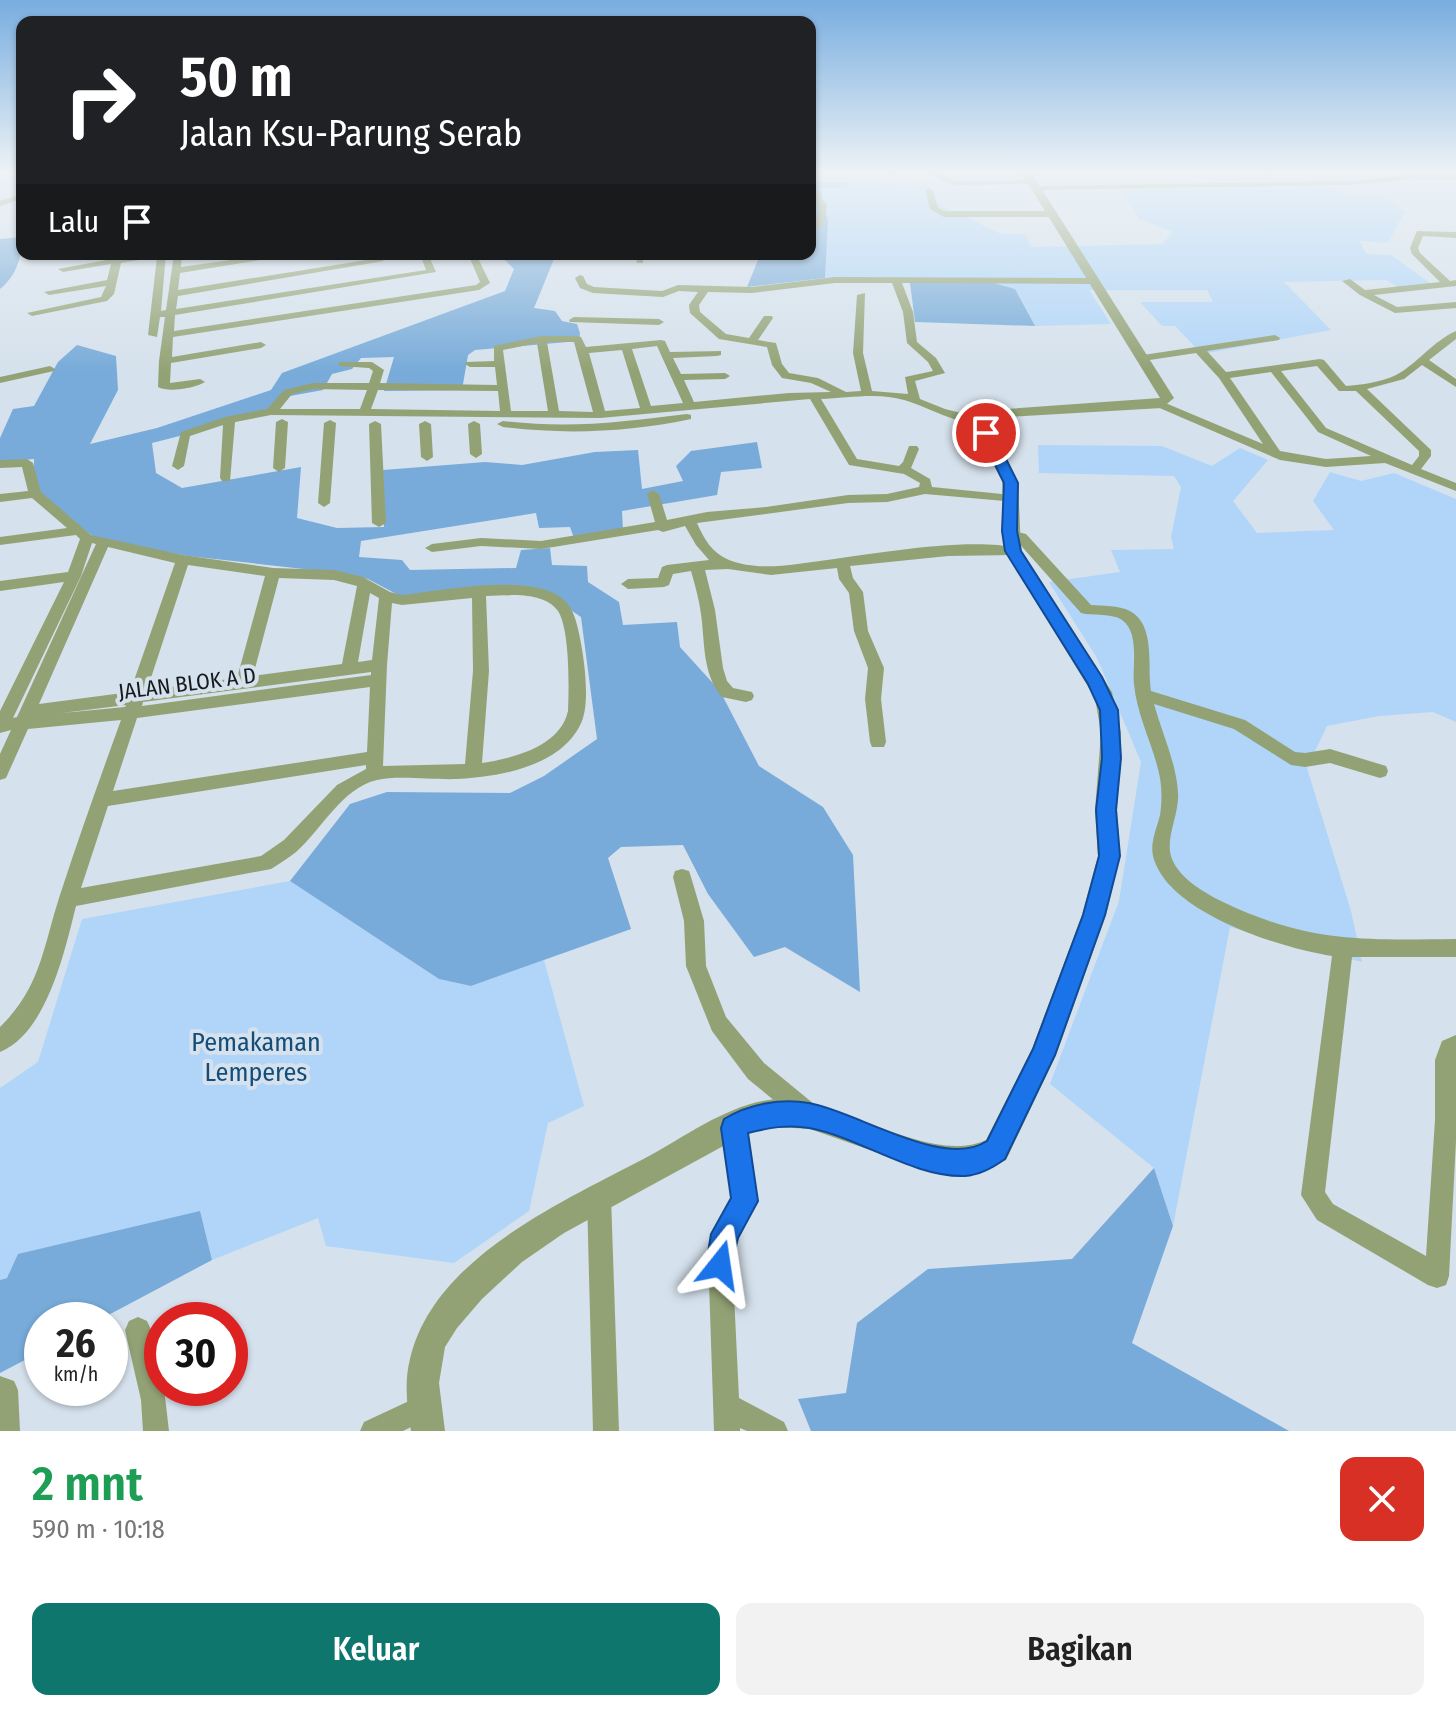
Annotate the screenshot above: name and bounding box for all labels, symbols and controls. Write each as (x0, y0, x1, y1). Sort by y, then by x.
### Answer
text: 50 m (180, 44, 292, 111)
icon: right (48, 48, 152, 152)
text: Jalan Ksu-Parung Serab (180, 112, 522, 156)
icon: arrive (115, 200, 159, 244)
text: Lalu (48, 204, 99, 240)
pin (952, 399, 1020, 467)
icon: arrive (964, 411, 1008, 455)
street label: JALAN BLOK A D (117, 662, 257, 705)
park label: Pemakaman Lemperes (191, 1027, 321, 1088)
position arrow (678, 1223, 762, 1307)
speed limit sign: 30 (144, 1302, 248, 1406)
text: 26 (56, 1320, 96, 1368)
text: km/h (54, 1362, 98, 1386)
text: 2 mnt (32, 1455, 143, 1513)
button: close (1340, 1457, 1424, 1541)
text: 590 m · 10:18 (32, 1514, 165, 1545)
button: Keluar (32, 1603, 720, 1695)
button: Bagikan (736, 1603, 1424, 1695)

